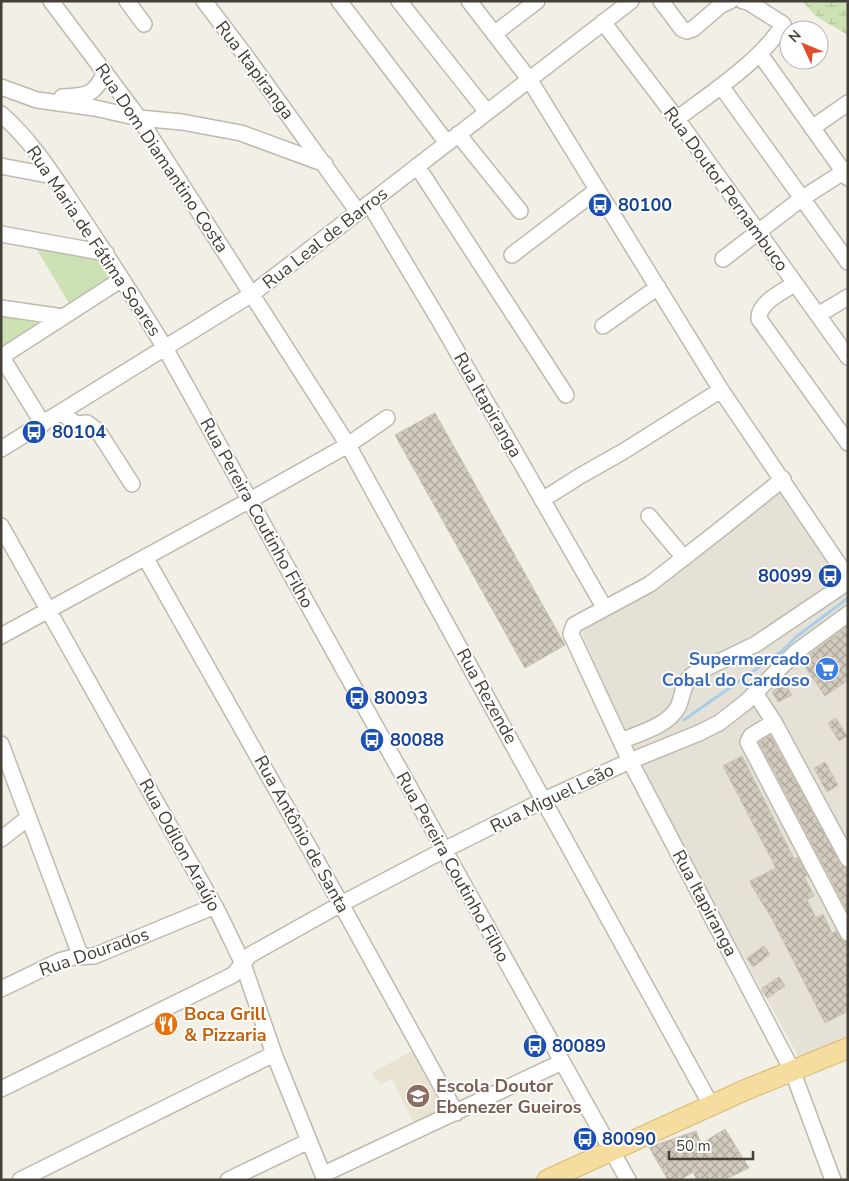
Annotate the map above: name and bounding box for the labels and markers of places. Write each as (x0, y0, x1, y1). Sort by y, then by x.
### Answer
bus stop icon: 80100 (587, 192, 613, 218)
place label: 80100 (618, 193, 672, 217)
bus stop icon: 80104 (21, 419, 47, 445)
place label: 80104 (52, 420, 106, 444)
bus stop icon: 80099 (817, 563, 843, 589)
place label: 80099 (758, 564, 812, 588)
place label: Supermercado Cobal do Cardoso (662, 647, 810, 692)
supermarket icon: Supermercado Cobal do Cardoso (814, 656, 840, 682)
bus stop icon: 80093 (344, 685, 370, 711)
place label: 80093 (374, 686, 428, 710)
bus stop icon: 80088 (359, 727, 385, 753)
place label: 80088 (390, 728, 444, 752)
place label: Boca Grill & Pizzaria (184, 1002, 267, 1047)
restaurant icon: Boca Grill & Pizzaria (153, 1011, 179, 1037)
bus stop icon: 80089 (522, 1033, 548, 1059)
place label: 80089 (552, 1034, 606, 1058)
place label: Escola Doutor Ebenezer Gueiros (436, 1074, 582, 1119)
school or university icon: Escola Doutor Ebenezer Gueiros (405, 1083, 431, 1109)
bus stop icon: 80090 (572, 1126, 598, 1152)
place label: 80090 (602, 1127, 656, 1151)

